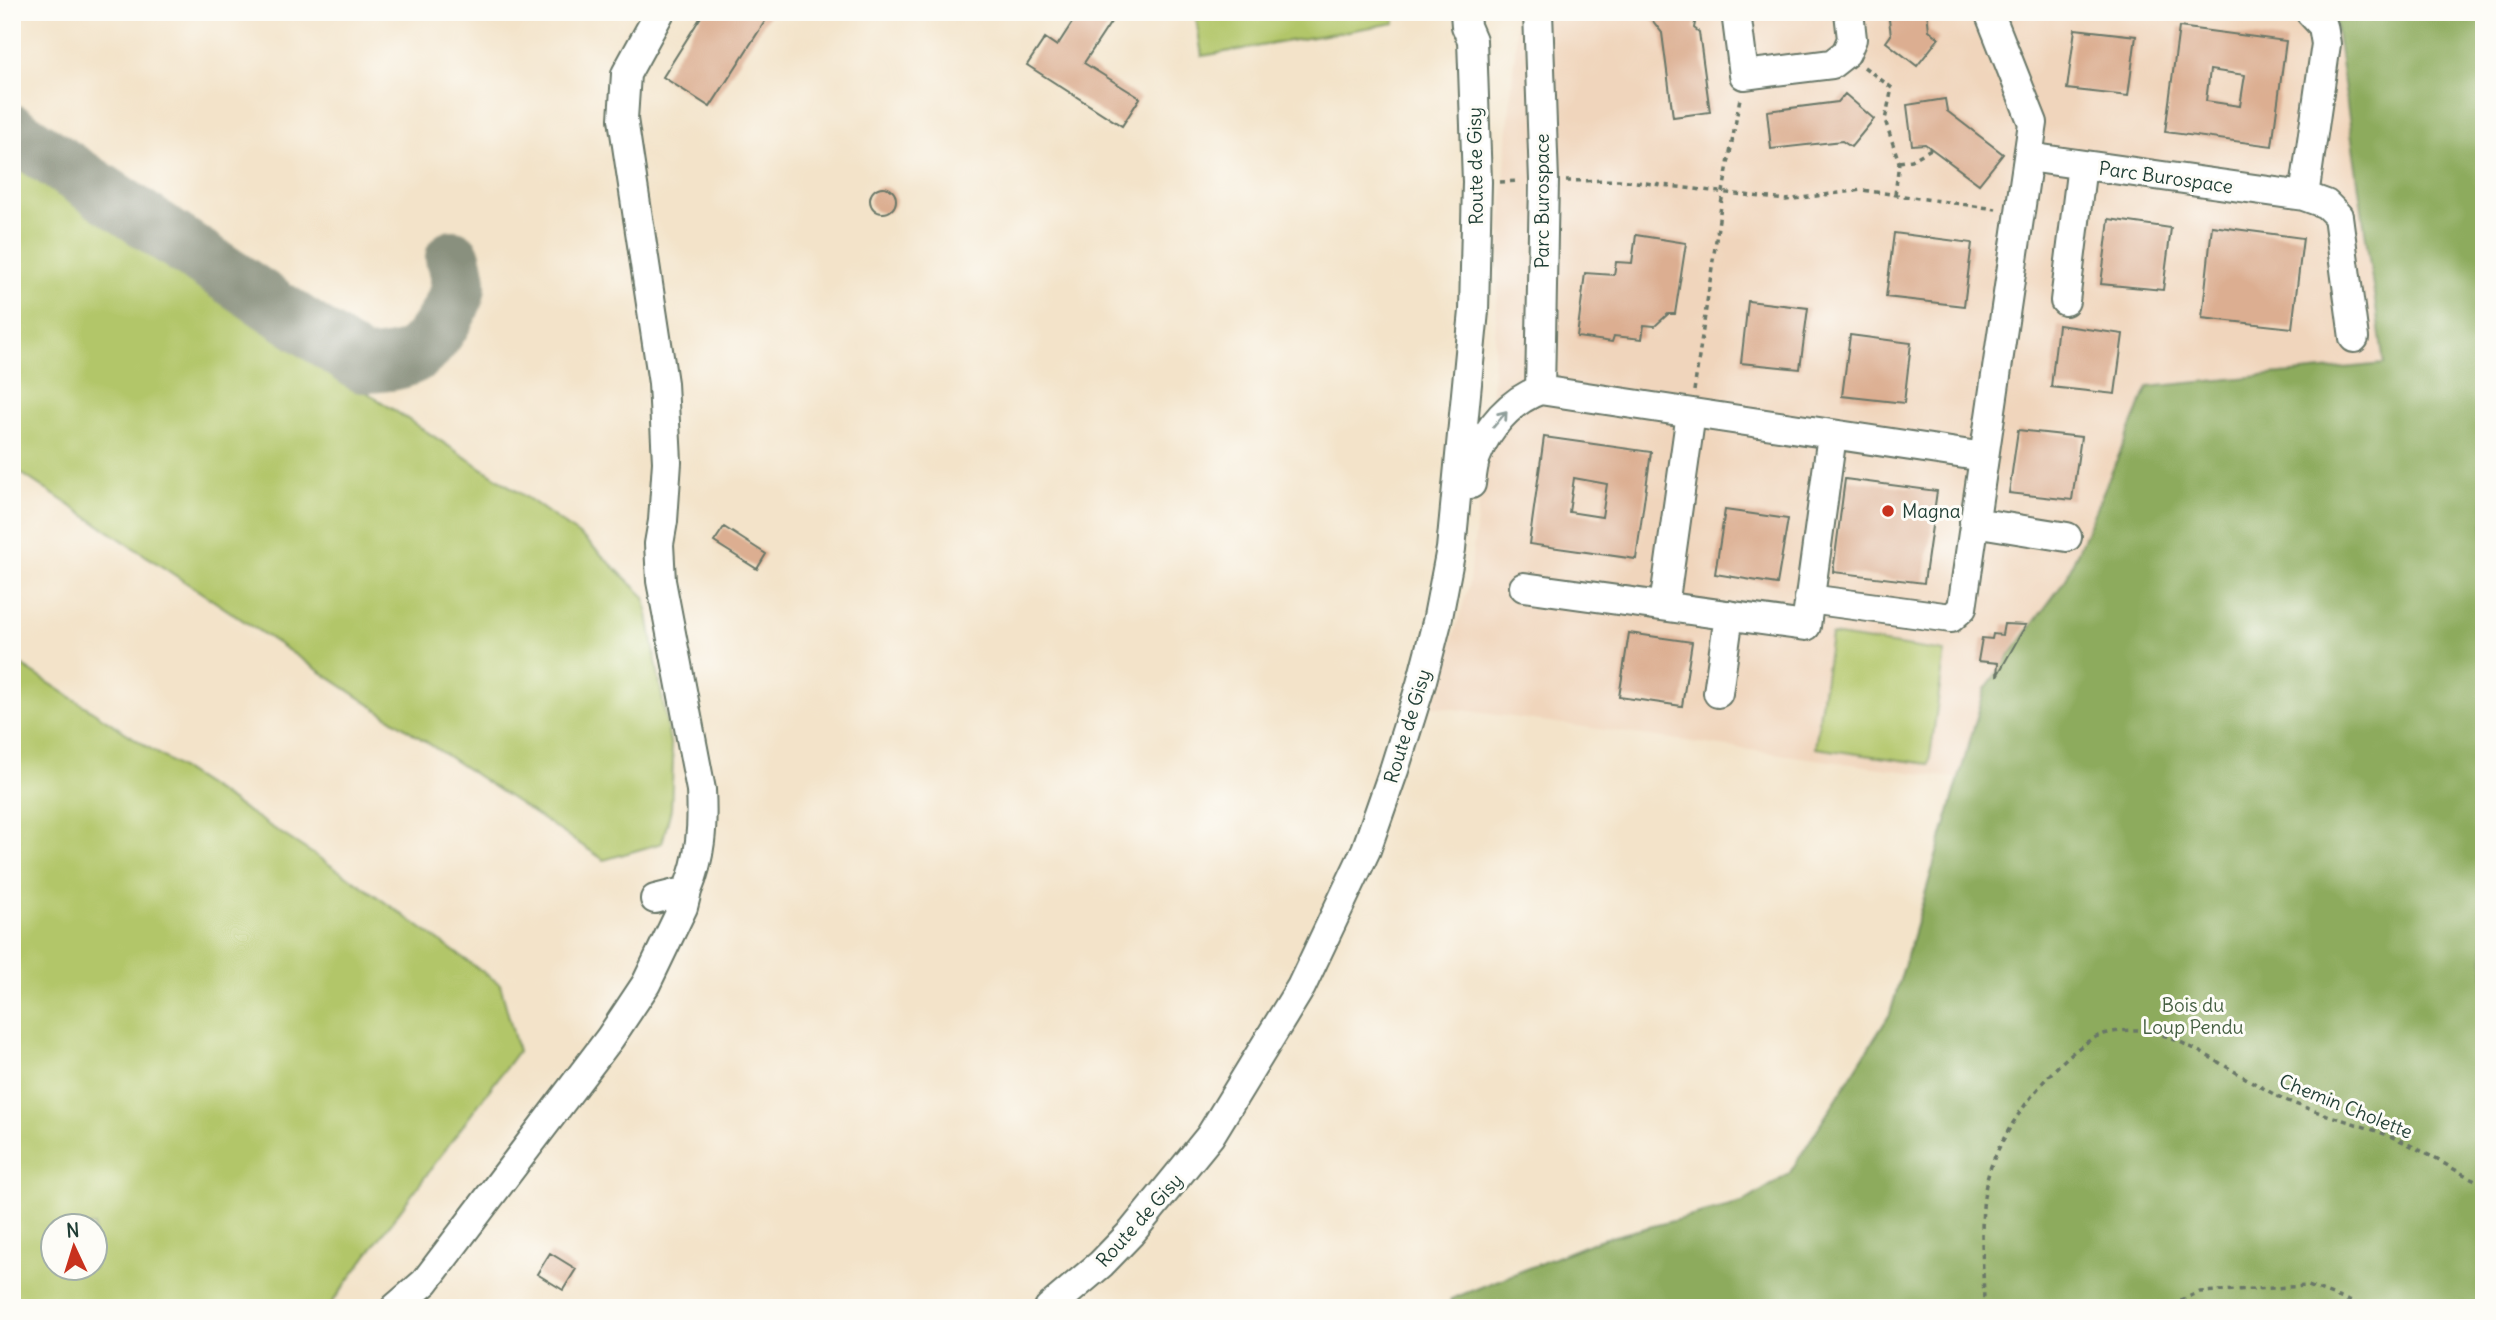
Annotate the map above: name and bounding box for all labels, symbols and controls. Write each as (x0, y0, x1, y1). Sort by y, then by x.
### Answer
street label: Route de Gisy (1462, 107, 1488, 225)
street label: Parc Burospace (1530, 133, 1554, 269)
street label: Parc Burospace (2097, 156, 2235, 198)
one-way arrow (1492, 411, 1507, 429)
place label: Magna (1902, 499, 1961, 523)
marker: Magna (1880, 503, 1896, 519)
street label: Route de Gisy (1378, 666, 1436, 786)
park label: Bois du Loup Pendu (2142, 993, 2244, 1039)
street label: Chemin Cholette (2276, 1068, 2416, 1144)
street label: Route de Gisy (1091, 1168, 1187, 1272)
north arrow (38, 1212, 108, 1282)
text: N (65, 1218, 80, 1242)

